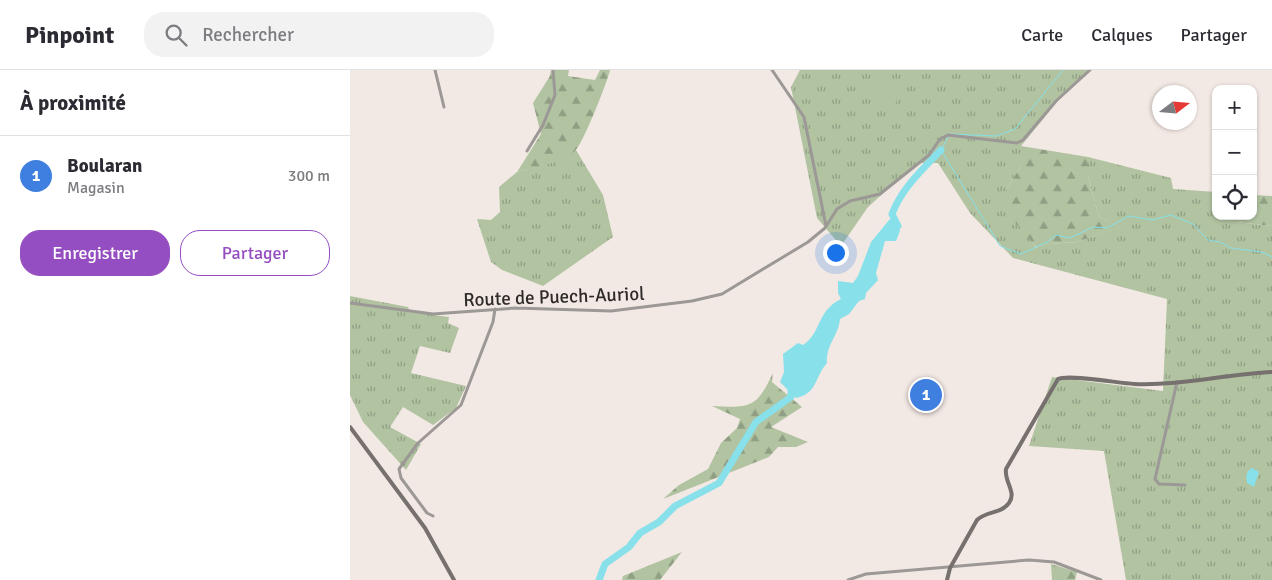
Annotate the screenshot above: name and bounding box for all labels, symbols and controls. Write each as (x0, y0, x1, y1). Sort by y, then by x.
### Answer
search box (144, 12, 494, 57)
text: Pinpoint (25, 20, 114, 50)
icon: search (162, 21, 190, 49)
text: Rechercher (202, 23, 294, 47)
text: Carte (1021, 24, 1063, 46)
text: Calques (1091, 24, 1153, 46)
text: Partager (1181, 24, 1247, 46)
north arrow (1152, 85, 1197, 130)
map controls (1212, 85, 1257, 220)
button: + (1212, 85, 1257, 130)
text: À proximité (20, 90, 126, 116)
button: − (1212, 130, 1257, 175)
text: Boularan (67, 154, 142, 178)
text: 1 (32, 166, 40, 186)
text: 300 m (288, 166, 330, 186)
button: locate (1212, 175, 1257, 220)
text: Magasin (67, 178, 125, 198)
button: Enregistrer (20, 230, 170, 276)
button: Partager (180, 230, 330, 276)
your location (823, 240, 849, 266)
street label: Route de Puech-Auriol (463, 282, 645, 312)
pin: 1 (910, 376, 942, 414)

